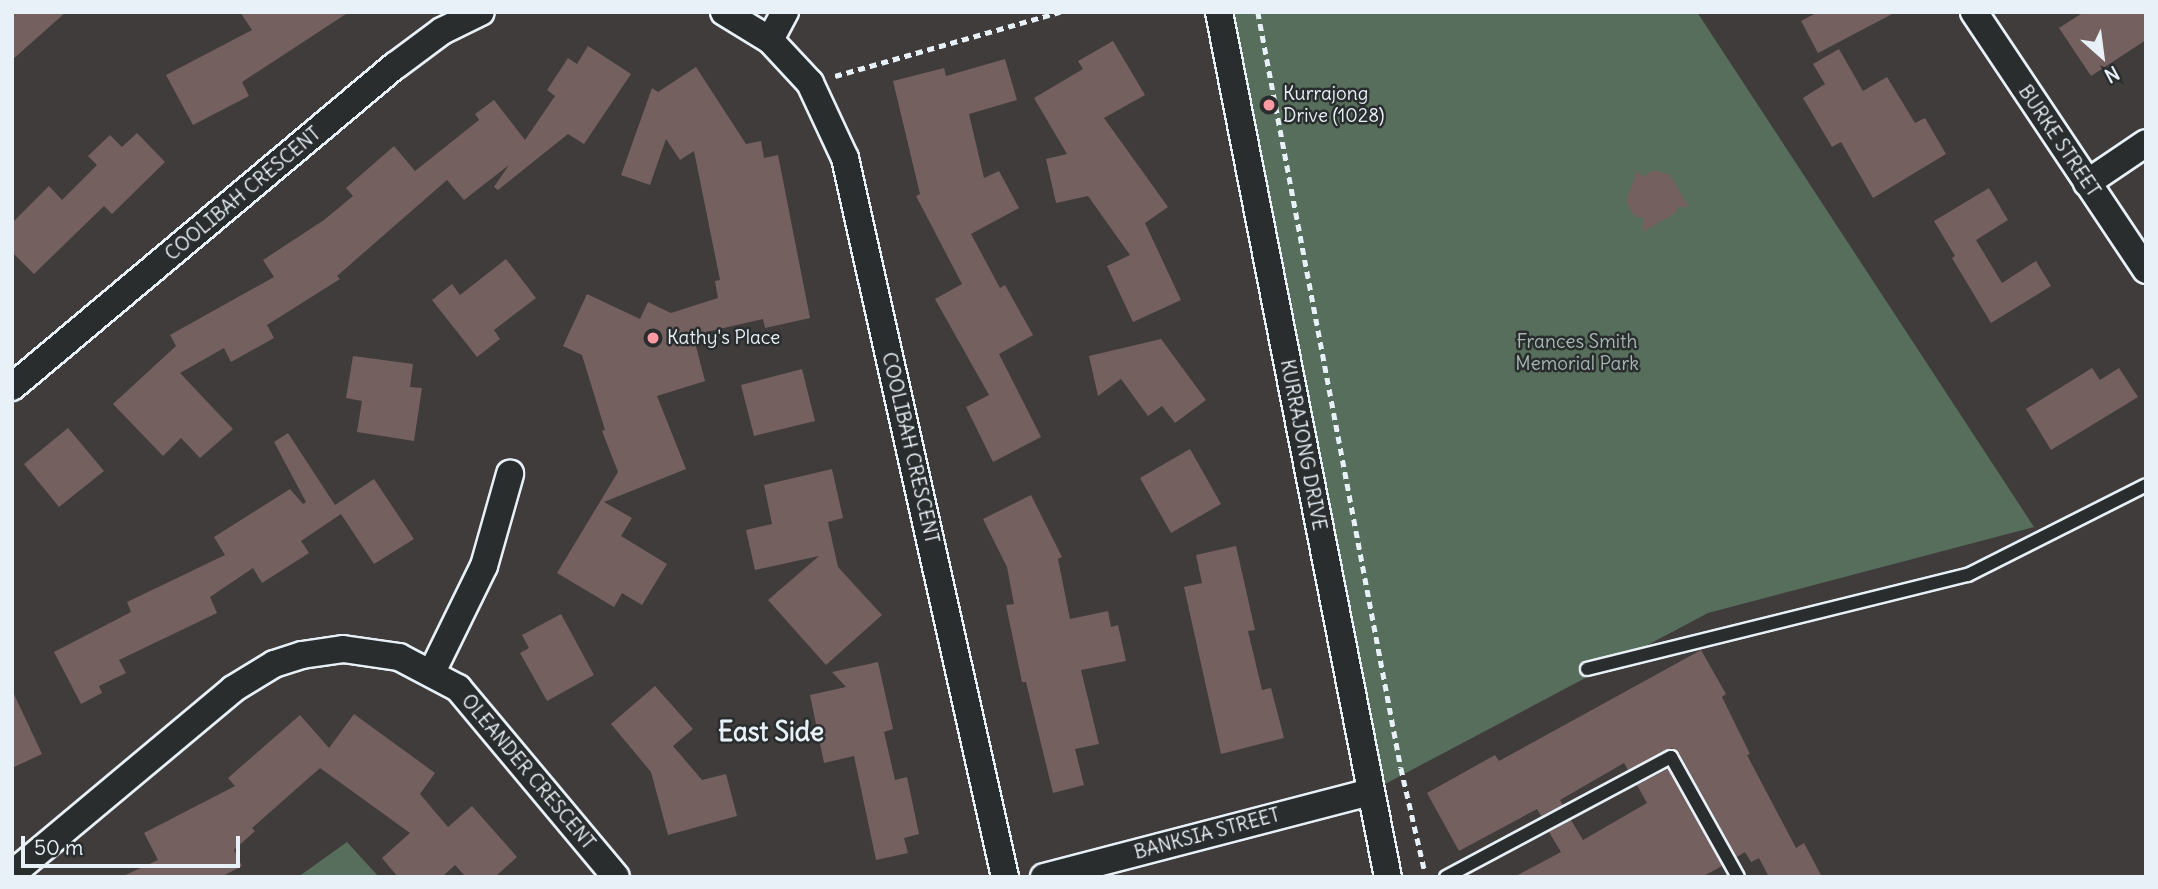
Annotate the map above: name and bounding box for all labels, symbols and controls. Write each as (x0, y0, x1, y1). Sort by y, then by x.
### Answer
north arrow (2067, 21, 2137, 91)
text: N (2100, 61, 2123, 88)
street label: BURKE STREET (2013, 81, 2105, 201)
place label: Kurrajong Drive (1028) (1283, 83, 1385, 127)
marker: Kurrajong Drive (1028) (1261, 97, 1277, 113)
street label: COOLIBAH CRESCENT (161, 122, 325, 266)
place label: Kathy's Place (667, 327, 780, 349)
marker: Kathy's Place (645, 330, 661, 346)
park label: Frances Smith Memorial Park (1515, 331, 1639, 375)
street label: COOLIBAH CRESCENT (877, 350, 943, 546)
street label: KURRAJONG DRIVE (1275, 358, 1331, 532)
street label: OLEANDER CRESCENT (456, 690, 600, 854)
district label: East Side (718, 716, 824, 748)
street label: BANKSIA STREET (1132, 804, 1282, 864)
scale bar (24, 822, 243, 866)
text: 50 m (34, 834, 83, 861)

